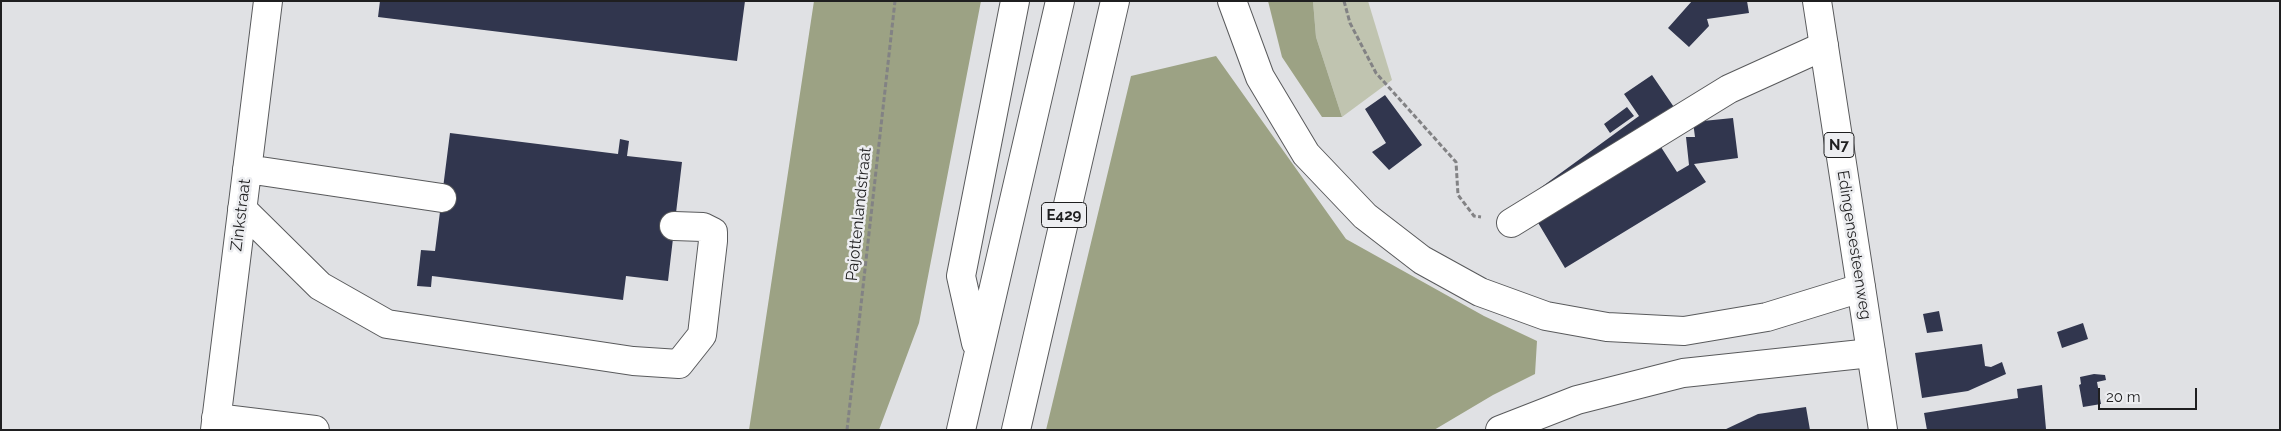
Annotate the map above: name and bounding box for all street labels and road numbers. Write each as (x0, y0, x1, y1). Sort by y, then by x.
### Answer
road number: N7 (1824, 132, 1854, 158)
street label: Pajottenlandstraat (842, 146, 876, 282)
street label: Edingensesteenweg (1833, 169, 1875, 321)
street label: Zinkstraat (227, 178, 255, 252)
road number: E429 (1042, 202, 1086, 228)

